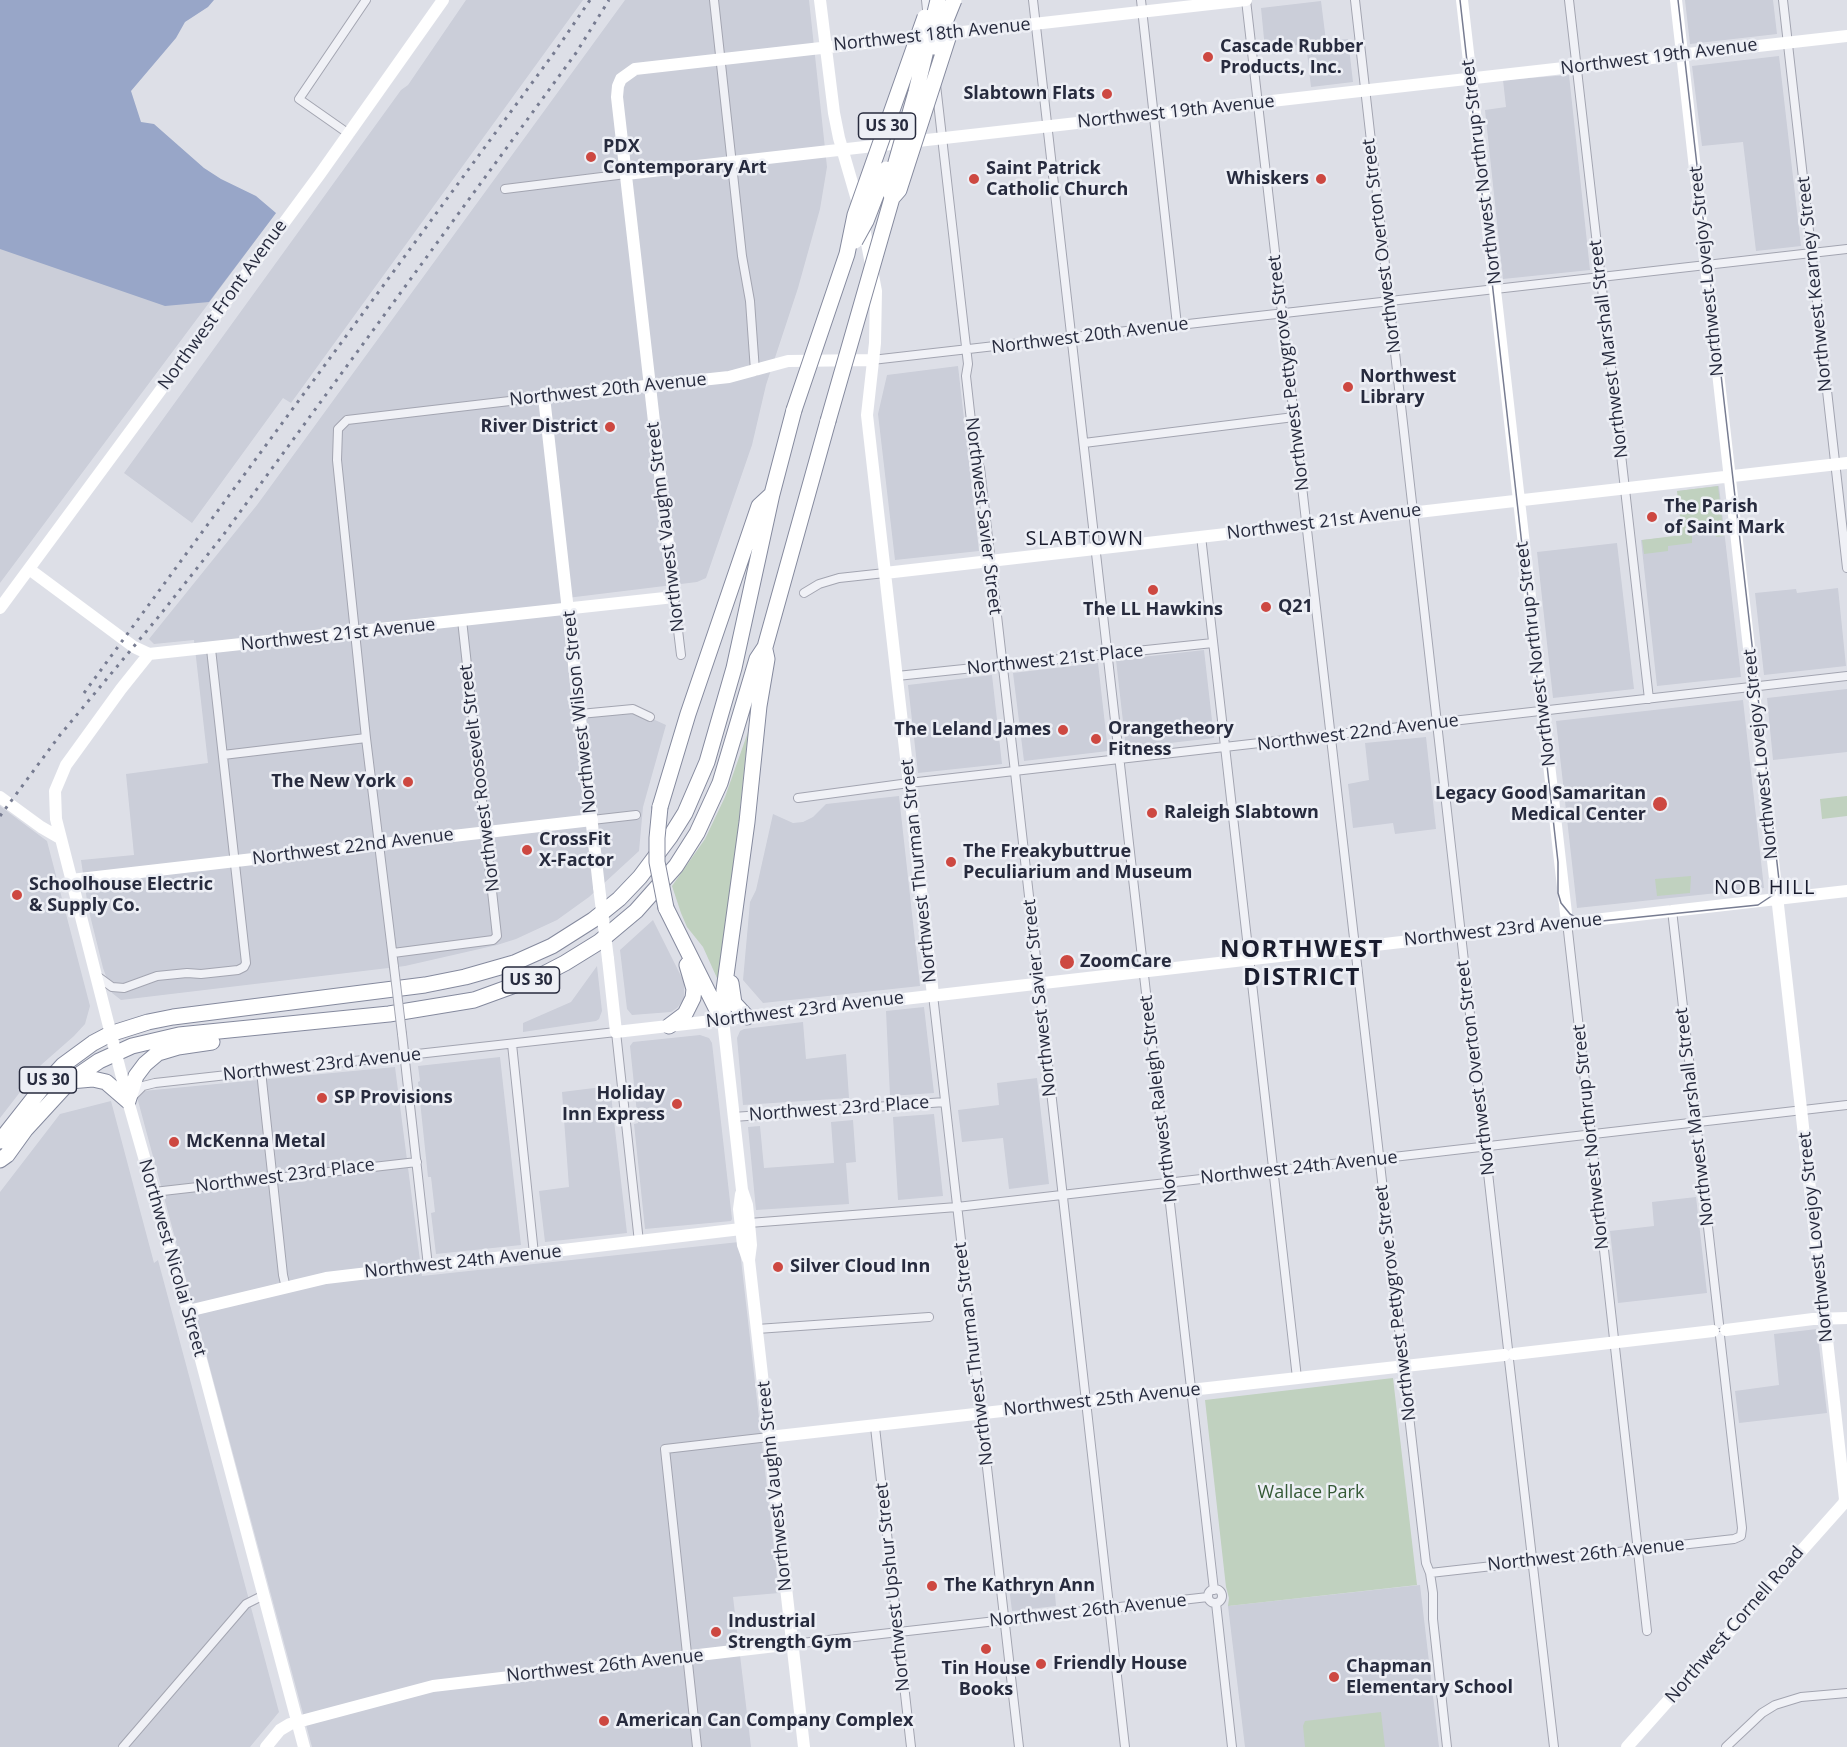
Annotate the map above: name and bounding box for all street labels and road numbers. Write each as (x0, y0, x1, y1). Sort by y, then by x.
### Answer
street label: Northwest 18th Avenue (832, 14, 1032, 56)
street label: Northwest 19th Avenue (1559, 34, 1759, 80)
street label: Northwest Northrup Street (1457, 58, 1507, 286)
street label: Northwest 19th Avenue (1076, 91, 1276, 133)
road number: US 30 (858, 113, 916, 139)
street label: Northwest Overton Street (1358, 137, 1406, 355)
street label: Northwest Lovejoy Street (1685, 165, 1729, 377)
street label: Northwest Kearney Street (1793, 175, 1837, 393)
street label: Northwest Front Avenue (154, 216, 292, 394)
street label: Northwest Marshall Street (1585, 238, 1633, 460)
street label: Northwest Pettygrove Street (1264, 254, 1314, 492)
street label: Northwest 20th Avenue (990, 313, 1190, 359)
street label: Northwest 20th Avenue (508, 369, 708, 411)
street label: Northwest Savier Street (960, 416, 1006, 616)
street label: Northwest Vaughn Street (642, 421, 690, 633)
street label: Northwest 21st Avenue (1225, 499, 1423, 545)
street label: Northwest Northrup Street (1511, 540, 1561, 768)
street label: Northwest Wilson Street (559, 609, 601, 815)
street label: Northwest 21st Avenue (239, 614, 437, 656)
street label: Northwest 21st Place (966, 640, 1144, 680)
street label: Northwest Lovejoy Street (1739, 648, 1783, 860)
street label: Northwest Roosevelt Street (455, 663, 505, 893)
street label: Northwest 22nd Avenue (1256, 710, 1460, 756)
street label: Northwest Thurman Street (897, 758, 941, 984)
street label: Northwest 22nd Avenue (251, 824, 455, 870)
street label: Northwest Savier Street (1019, 898, 1061, 1098)
street label: Northwest 23rd Avenue (1403, 909, 1603, 951)
street label: Northwest Overton Street (1452, 959, 1500, 1177)
road number: US 30 (502, 967, 560, 993)
street label: Northwest 23rd Avenue (705, 987, 905, 1033)
street label: Northwest Raleigh Street (1136, 994, 1182, 1204)
street label: Northwest Marshall Street (1671, 1006, 1719, 1228)
street label: Northwest Northrup Street (1568, 1023, 1614, 1251)
street label: Northwest 23rd Avenue (222, 1044, 422, 1086)
road number: US 30 (20, 1067, 76, 1093)
street label: Northwest 23rd Place (748, 1092, 930, 1126)
street label: Northwest Lovejoy Street (1794, 1131, 1838, 1343)
street label: Northwest 24th Avenue (1199, 1147, 1399, 1189)
street label: Northwest 23rd Place (194, 1154, 376, 1198)
street label: Northwest Nicolai Street (133, 1157, 211, 1359)
street label: Northwest Pettygrove Street (1371, 1184, 1421, 1422)
street label: Northwest 24th Avenue (363, 1241, 563, 1283)
street label: Northwest Thurman Street (950, 1241, 998, 1467)
street label: Northwest 25th Avenue (1002, 1379, 1202, 1421)
street label: Northwest Vaughn Street (753, 1380, 797, 1592)
street label: Northwest Upshur Street (871, 1481, 915, 1693)
street label: Northwest 26th Avenue (1486, 1534, 1686, 1576)
street label: Northwest Cornell Road (1661, 1542, 1809, 1708)
street label: Northwest 26th Avenue (988, 1590, 1188, 1632)
street label: Northwest 26th Avenue (505, 1645, 705, 1687)

